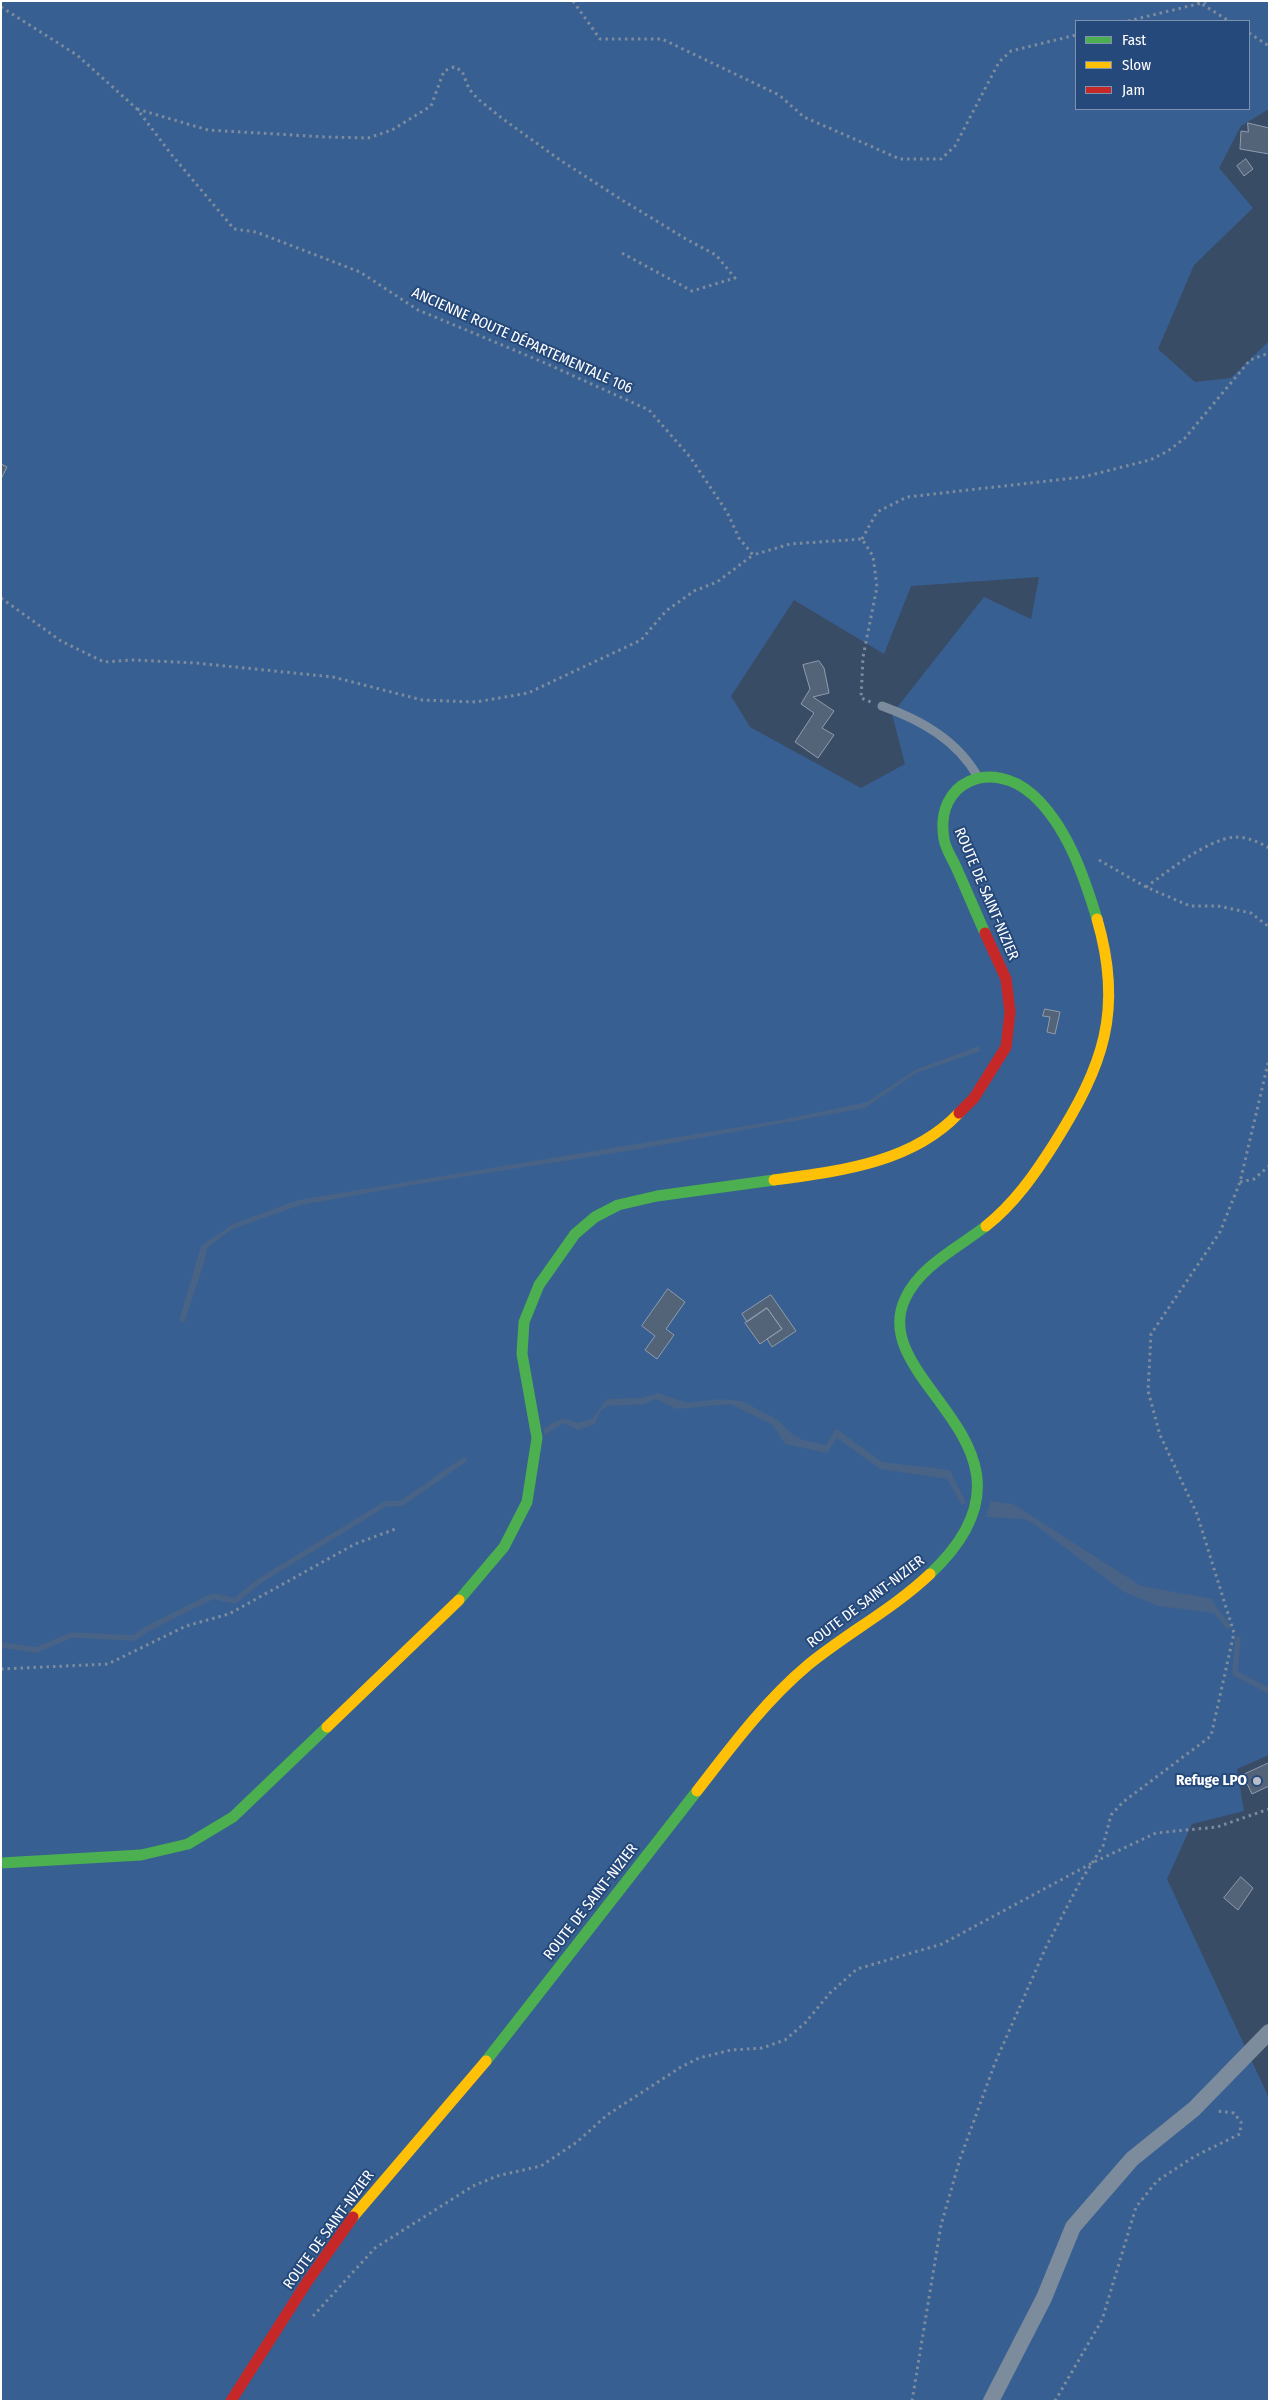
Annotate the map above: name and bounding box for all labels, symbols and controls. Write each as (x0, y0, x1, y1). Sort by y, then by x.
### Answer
legend (1075, 20, 1250, 110)
text: Fast (1122, 31, 1146, 49)
text: Slow (1122, 56, 1151, 74)
text: Jam (1122, 81, 1145, 99)
street label: ANCIENNE ROUTE DÉPARTEMENTALE 106 (409, 284, 635, 398)
street label: ROUTE DE SAINT-NIZIER (950, 825, 1022, 963)
street label: ROUTE DE SAINT-NIZIER (804, 1552, 928, 1652)
place label: Refuge LPO (1176, 1772, 1247, 1790)
marker: Refuge LPO (1251, 1775, 1263, 1787)
street label: ROUTE DE SAINT-NIZIER (540, 1840, 642, 1964)
street label: ROUTE DE SAINT-NIZIER (280, 2167, 378, 2293)

